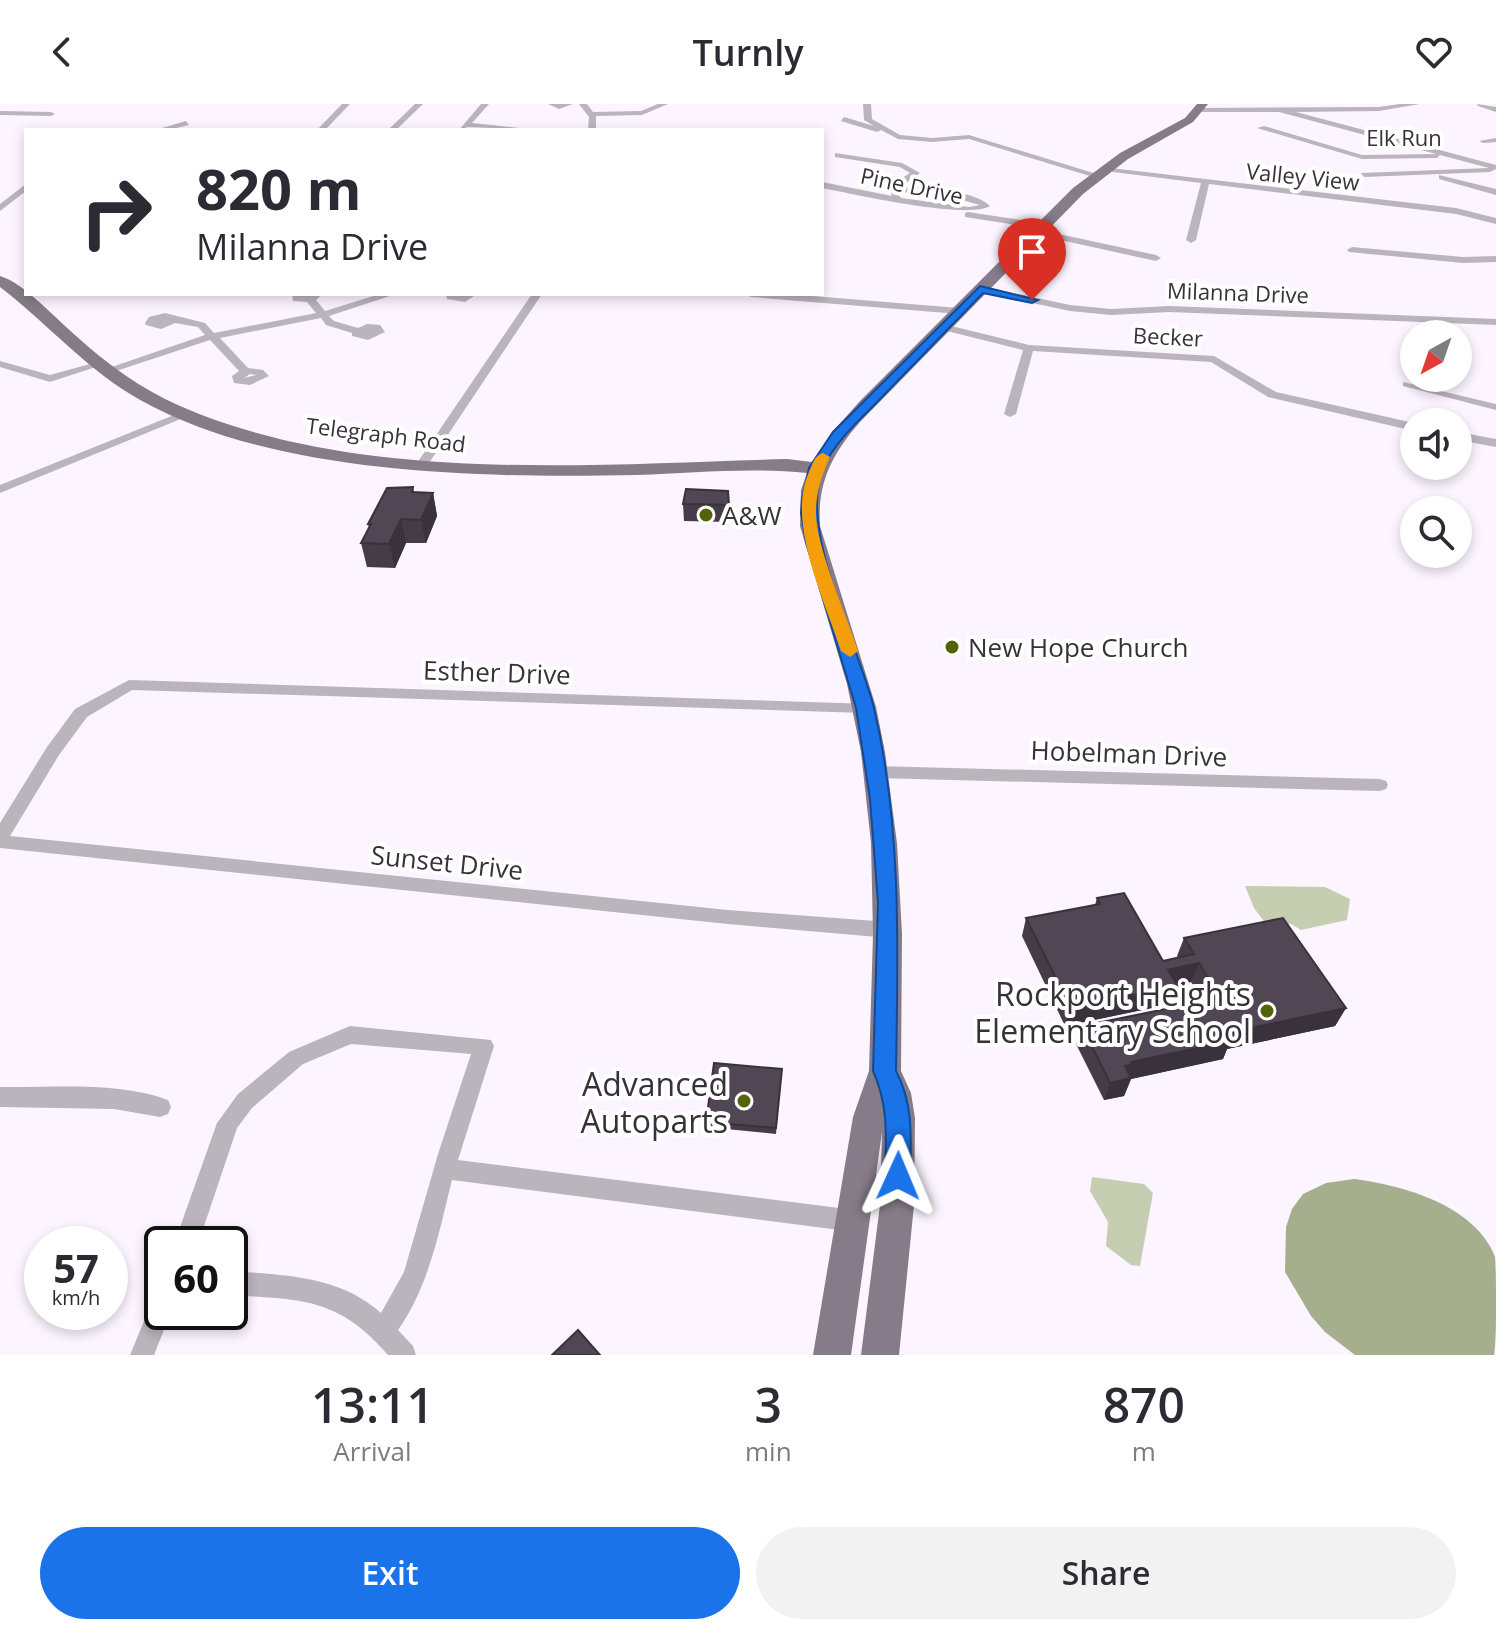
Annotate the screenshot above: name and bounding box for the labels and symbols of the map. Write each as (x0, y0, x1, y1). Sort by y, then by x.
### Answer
street label: Elk Run (1366, 122, 1442, 152)
street label: Valley View (1245, 155, 1361, 197)
street label: Pine Drive (858, 159, 966, 211)
pin (998, 218, 1066, 300)
street label: Milanna Drive (1167, 275, 1309, 309)
street label: Becker (1132, 319, 1204, 353)
north arrow (1400, 320, 1472, 392)
street label: Telegraph Road (304, 409, 468, 459)
place label: A&W (722, 497, 781, 533)
marker: A&W (697, 506, 715, 524)
place label: New Hope Church (968, 629, 1188, 665)
marker: New Hope Church (943, 638, 961, 656)
street label: Esther Drive (423, 651, 571, 693)
street label: Hobelman Drive (1030, 732, 1228, 774)
street label: Sunset Drive (369, 836, 525, 888)
place label: Rockport Heights Elementary School (974, 972, 1251, 1052)
marker: Rockport Heights Elementary School (1258, 1002, 1276, 1020)
place label: Advanced Autoparts (580, 1062, 728, 1142)
marker: Advanced Autoparts (735, 1092, 753, 1110)
position arrow (856, 1134, 940, 1218)
speed limit sign: 60 (144, 1226, 248, 1330)

